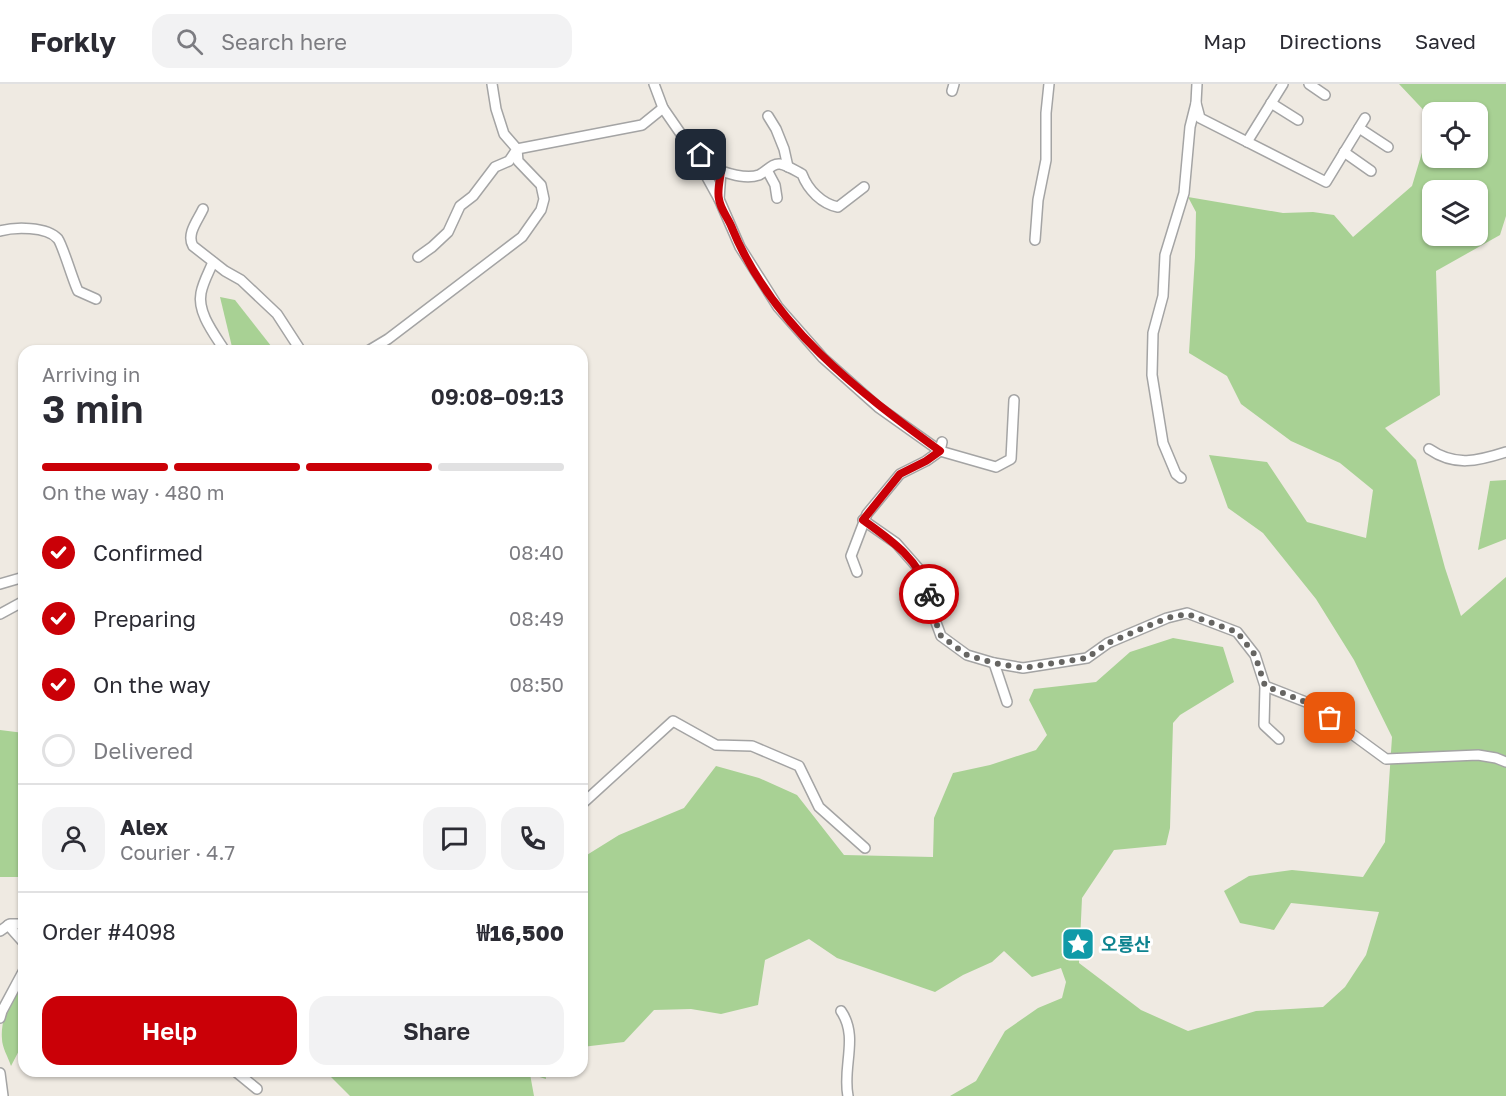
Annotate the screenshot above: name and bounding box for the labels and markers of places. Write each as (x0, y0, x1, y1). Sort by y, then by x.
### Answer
pin (675, 129, 726, 180)
pin (1304, 692, 1355, 743)
place icon: 오룡산 (1060, 926, 1096, 962)
place label: 오룡산 (1101, 933, 1151, 955)

